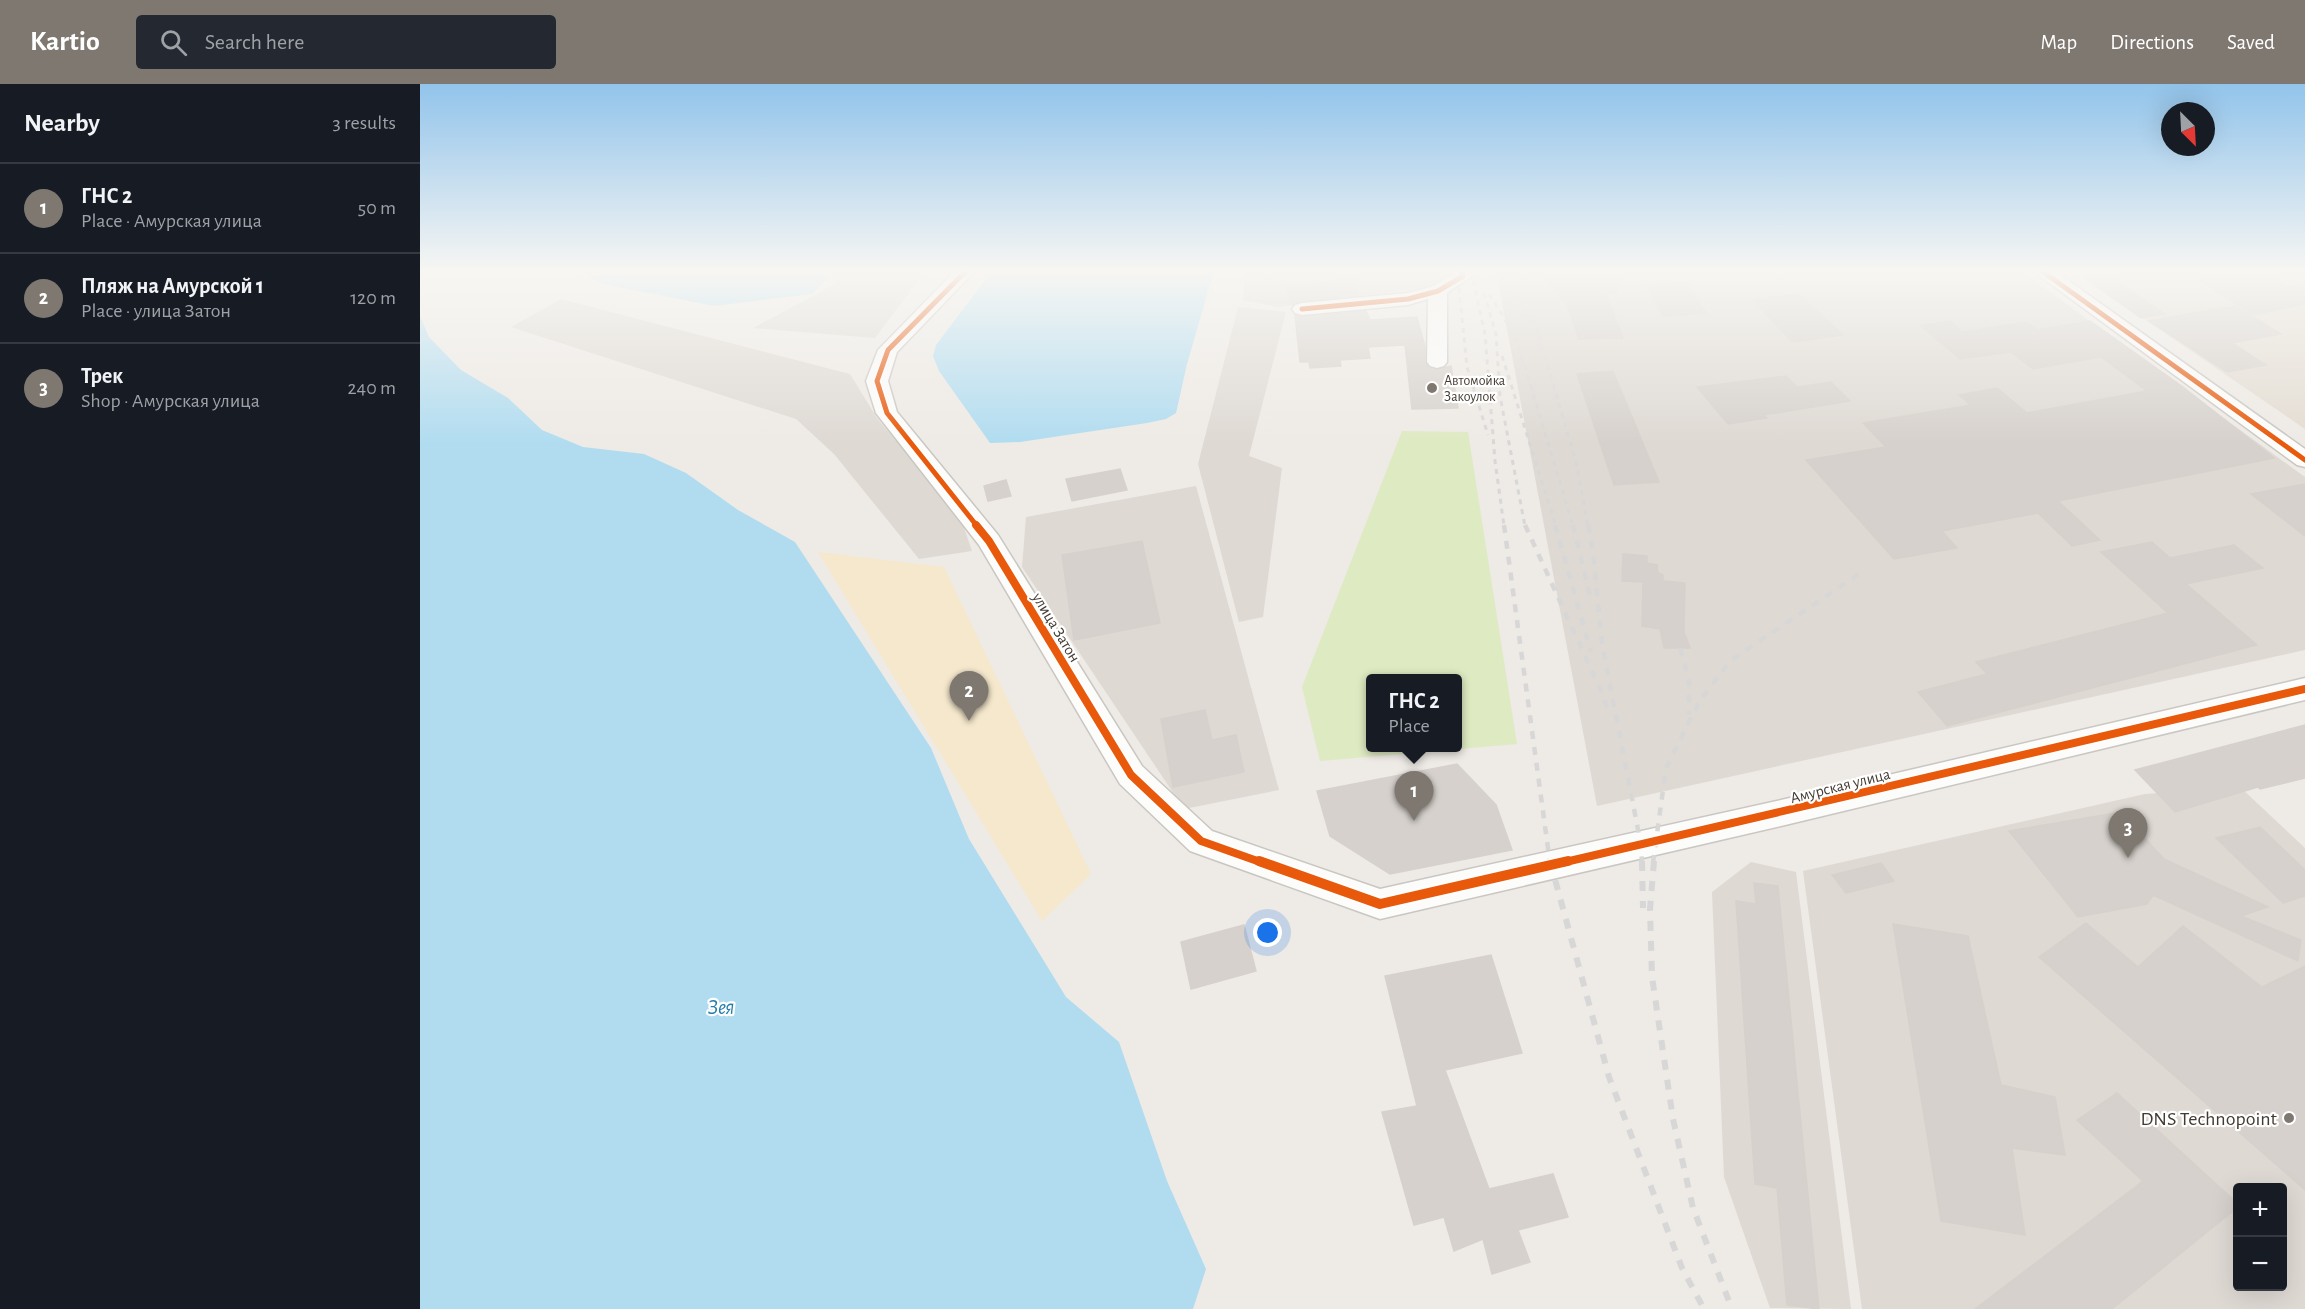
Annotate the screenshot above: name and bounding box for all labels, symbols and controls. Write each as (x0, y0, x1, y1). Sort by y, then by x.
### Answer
search box (136, 15, 556, 69)
icon: search (157, 26, 190, 59)
text: Kartio (30, 28, 100, 56)
text: Search here (205, 31, 304, 53)
text: Map (2041, 32, 2077, 53)
text: Directions (2110, 32, 2194, 53)
text: Saved (2227, 32, 2275, 53)
north arrow (2161, 102, 2215, 156)
text: Nearby (24, 110, 100, 136)
text: 3 results (332, 113, 396, 133)
text: ГНС 2 (81, 185, 132, 207)
text: 1 (40, 198, 47, 218)
text: 50 m (358, 198, 396, 218)
text: Place · Амурская улица (81, 211, 262, 231)
text: Пляж на Амурской 1 (81, 275, 264, 297)
text: 2 (39, 288, 48, 308)
text: 120 m (350, 288, 396, 308)
text: Place · улица Затон (81, 301, 231, 321)
text: Трек (81, 365, 123, 387)
place label: Автомойка Закоулок (1444, 374, 1506, 404)
text: 3 (39, 378, 48, 398)
text: 240 m (347, 378, 396, 398)
marker: Автомойка Закоулок (1425, 381, 1439, 395)
text: Shop · Амурская улица (81, 391, 260, 411)
street label: улица Затон (1028, 589, 1083, 665)
pin: 2 (950, 672, 988, 721)
popup (1366, 674, 1462, 752)
text: ГНС 2 (1388, 690, 1440, 712)
text: Place (1388, 716, 1430, 736)
street label: Амурская улица (1789, 766, 1892, 807)
pin: 1 (1394, 772, 1434, 821)
pin: 3 (2108, 808, 2148, 858)
your location (1253, 918, 1282, 947)
water label: Зея (708, 997, 734, 1018)
place label: DNS Technopoint (2140, 1109, 2278, 1129)
marker: DNS Technopoint (2282, 1111, 2296, 1125)
map controls (2233, 1183, 2287, 1291)
button: + (2233, 1183, 2287, 1237)
button: − (2233, 1237, 2287, 1291)

